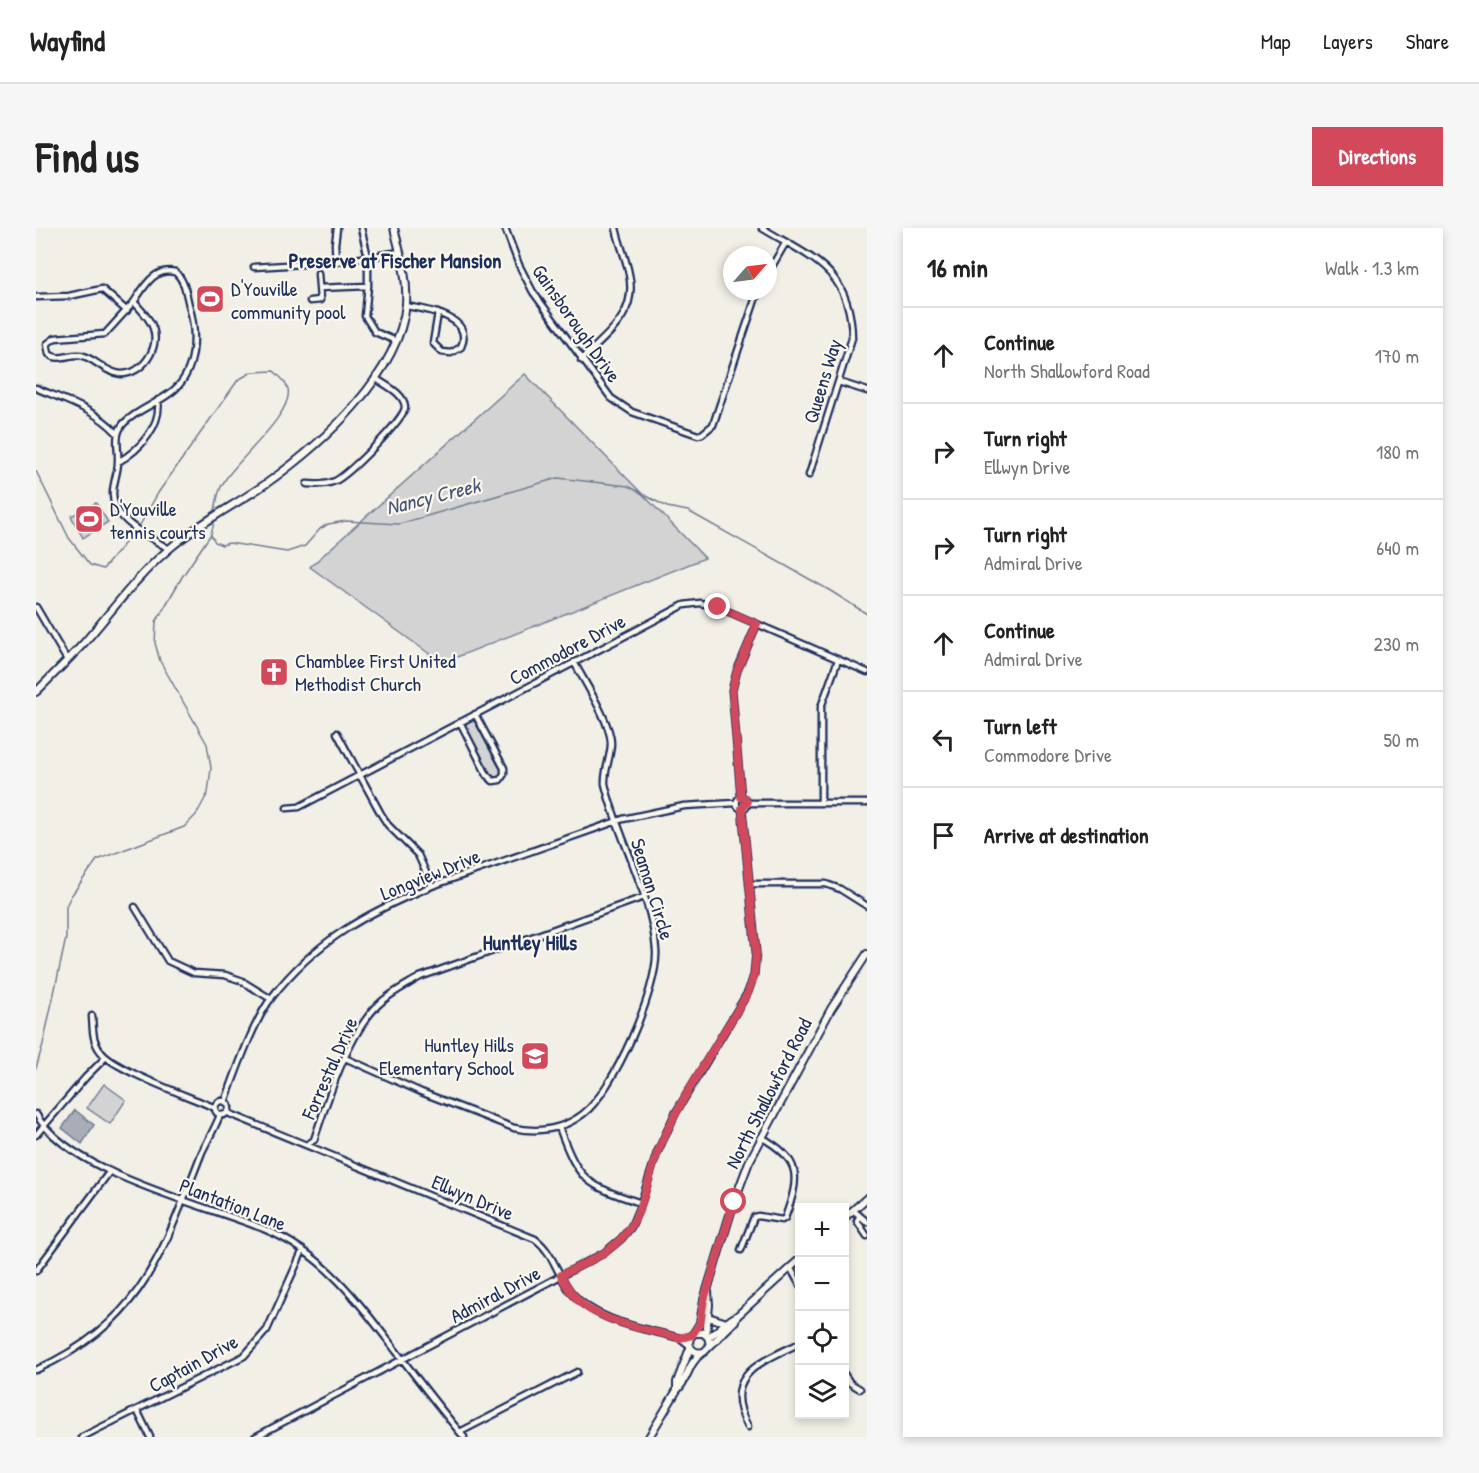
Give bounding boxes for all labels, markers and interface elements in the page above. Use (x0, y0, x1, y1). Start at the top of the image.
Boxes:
text: Wayfind (30, 22, 105, 60)
text: Map (1261, 27, 1290, 56)
text: Layers (1323, 27, 1373, 56)
text: Share (1406, 27, 1449, 56)
button: Directions (1312, 127, 1443, 186)
text: Find us (36, 128, 139, 185)
district label: Preserve at Fischer Mansion (289, 246, 501, 275)
north arrow (723, 246, 777, 300)
text: 16 min (927, 250, 988, 285)
text: Walk · 1.3 km (1325, 254, 1419, 281)
street label: Gainsborough Drive (526, 259, 628, 387)
place label: D'Youville community pool (231, 275, 346, 325)
sports icon: D'Youville community pool (194, 283, 226, 315)
text: Continue (984, 327, 1055, 357)
street label: Queens Way (796, 335, 848, 427)
icon: ahead (927, 339, 960, 372)
text: 170 m (1375, 342, 1419, 369)
text: North Shallowford Road (984, 357, 1150, 384)
text: Turn right (984, 423, 1067, 453)
icon: right (927, 435, 960, 468)
text: 180 m (1376, 438, 1419, 465)
text: Ellwyn Drive (984, 453, 1070, 480)
water label: Nancy Creek (383, 470, 485, 522)
place label: D'Youville tennis courts (110, 495, 206, 545)
sports icon: D'Youville tennis courts (73, 503, 105, 535)
text: Turn right (984, 519, 1067, 549)
icon: right (927, 531, 960, 564)
text: 640 m (1376, 534, 1419, 561)
text: Admiral Drive (984, 549, 1083, 576)
route end (704, 593, 730, 619)
street label: Commodore Drive (504, 607, 630, 691)
text: Continue (984, 615, 1055, 645)
icon: ahead (927, 627, 960, 660)
text: 230 m (1374, 630, 1419, 657)
text: Admiral Drive (984, 645, 1083, 672)
place label: Chamblee First United Methodist Church (295, 647, 456, 697)
church icon: Chamblee First United Methodist Church (258, 656, 290, 688)
text: Turn left (984, 711, 1057, 741)
icon: left (927, 723, 960, 756)
text: 50 m (1383, 726, 1419, 753)
text: Commodore Drive (984, 741, 1112, 768)
icon: arrive (927, 819, 960, 852)
text: Arrive at destination (984, 820, 1149, 850)
street label: Seaman Circle (625, 835, 681, 943)
street label: Longview Drive (376, 842, 484, 906)
district label: Huntley Hills (483, 928, 577, 958)
street label: Forrestal Drive (294, 1013, 363, 1124)
street label: North Shallowford Road (718, 1013, 818, 1173)
place label: Huntley Hills Elementary School (379, 1031, 515, 1081)
school or university icon: Huntley Hills Elementary School (519, 1040, 551, 1072)
street label: Ellwyn Drive (428, 1168, 518, 1226)
street label: Plantation Lane (176, 1171, 290, 1237)
route start (720, 1188, 746, 1214)
map controls (795, 1203, 849, 1419)
button: + (795, 1203, 849, 1257)
button: − (795, 1257, 849, 1311)
street label: Admiral Drive (445, 1259, 545, 1329)
button: locate (795, 1311, 849, 1365)
street label: Captain Drive (144, 1327, 242, 1399)
button: layers (795, 1365, 849, 1419)

